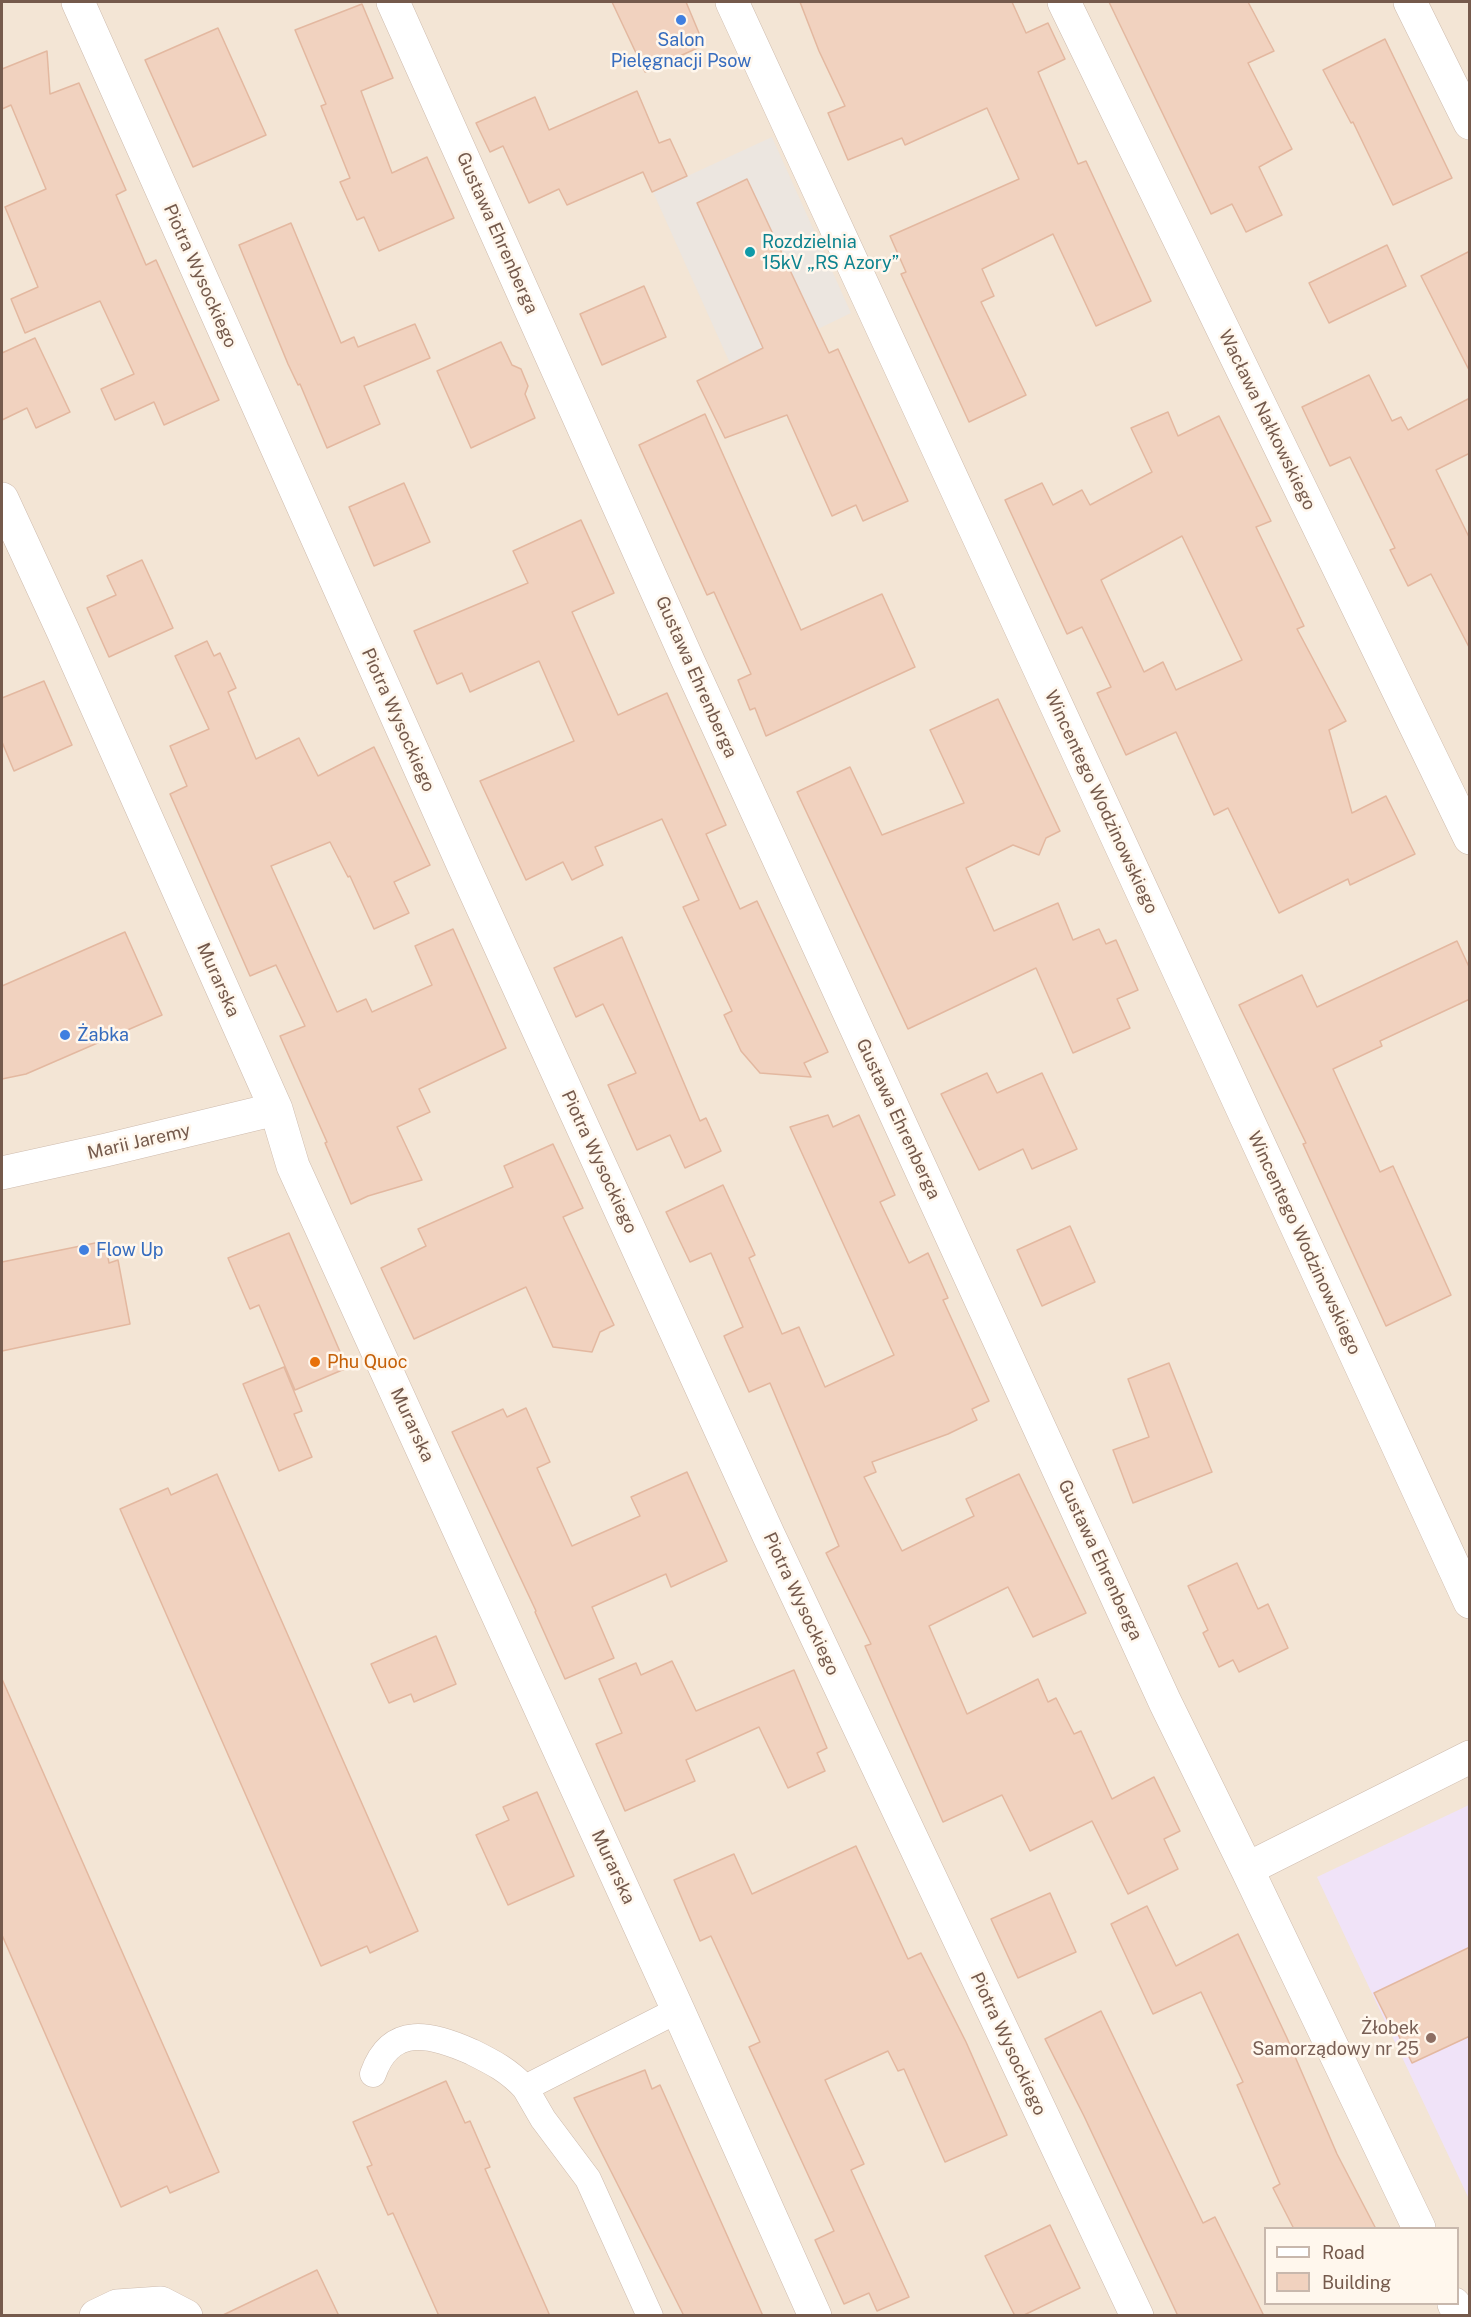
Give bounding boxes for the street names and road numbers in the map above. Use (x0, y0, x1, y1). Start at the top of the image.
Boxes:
street label: Gustawa Ehrenberga (452, 149, 542, 317)
street label: Piotra Wysockiego (159, 201, 241, 351)
street label: Wacława Nałkowskiego (1214, 326, 1320, 514)
street label: Gustawa Ehrenberga (651, 593, 741, 761)
street label: Piotra Wysockiego (357, 645, 439, 795)
street label: Wincentego Wodzinowskiego (1040, 687, 1162, 917)
street label: Murarska (192, 939, 244, 1021)
street label: Gustawa Ehrenberga (851, 1035, 945, 1203)
street label: Piotra Wysockiego (556, 1087, 642, 1237)
street label: Marii Jaremy (85, 1120, 193, 1164)
street label: Wincentego Wodzinowskiego (1243, 1128, 1365, 1358)
street label: Murarska (386, 1385, 438, 1465)
street label: Gustawa Ehrenberga (1053, 1476, 1147, 1644)
street label: Piotra Wysockiego (758, 1529, 844, 1679)
street label: Murarska (587, 1827, 639, 1907)
street label: Piotra Wysockiego (965, 1969, 1051, 2119)

